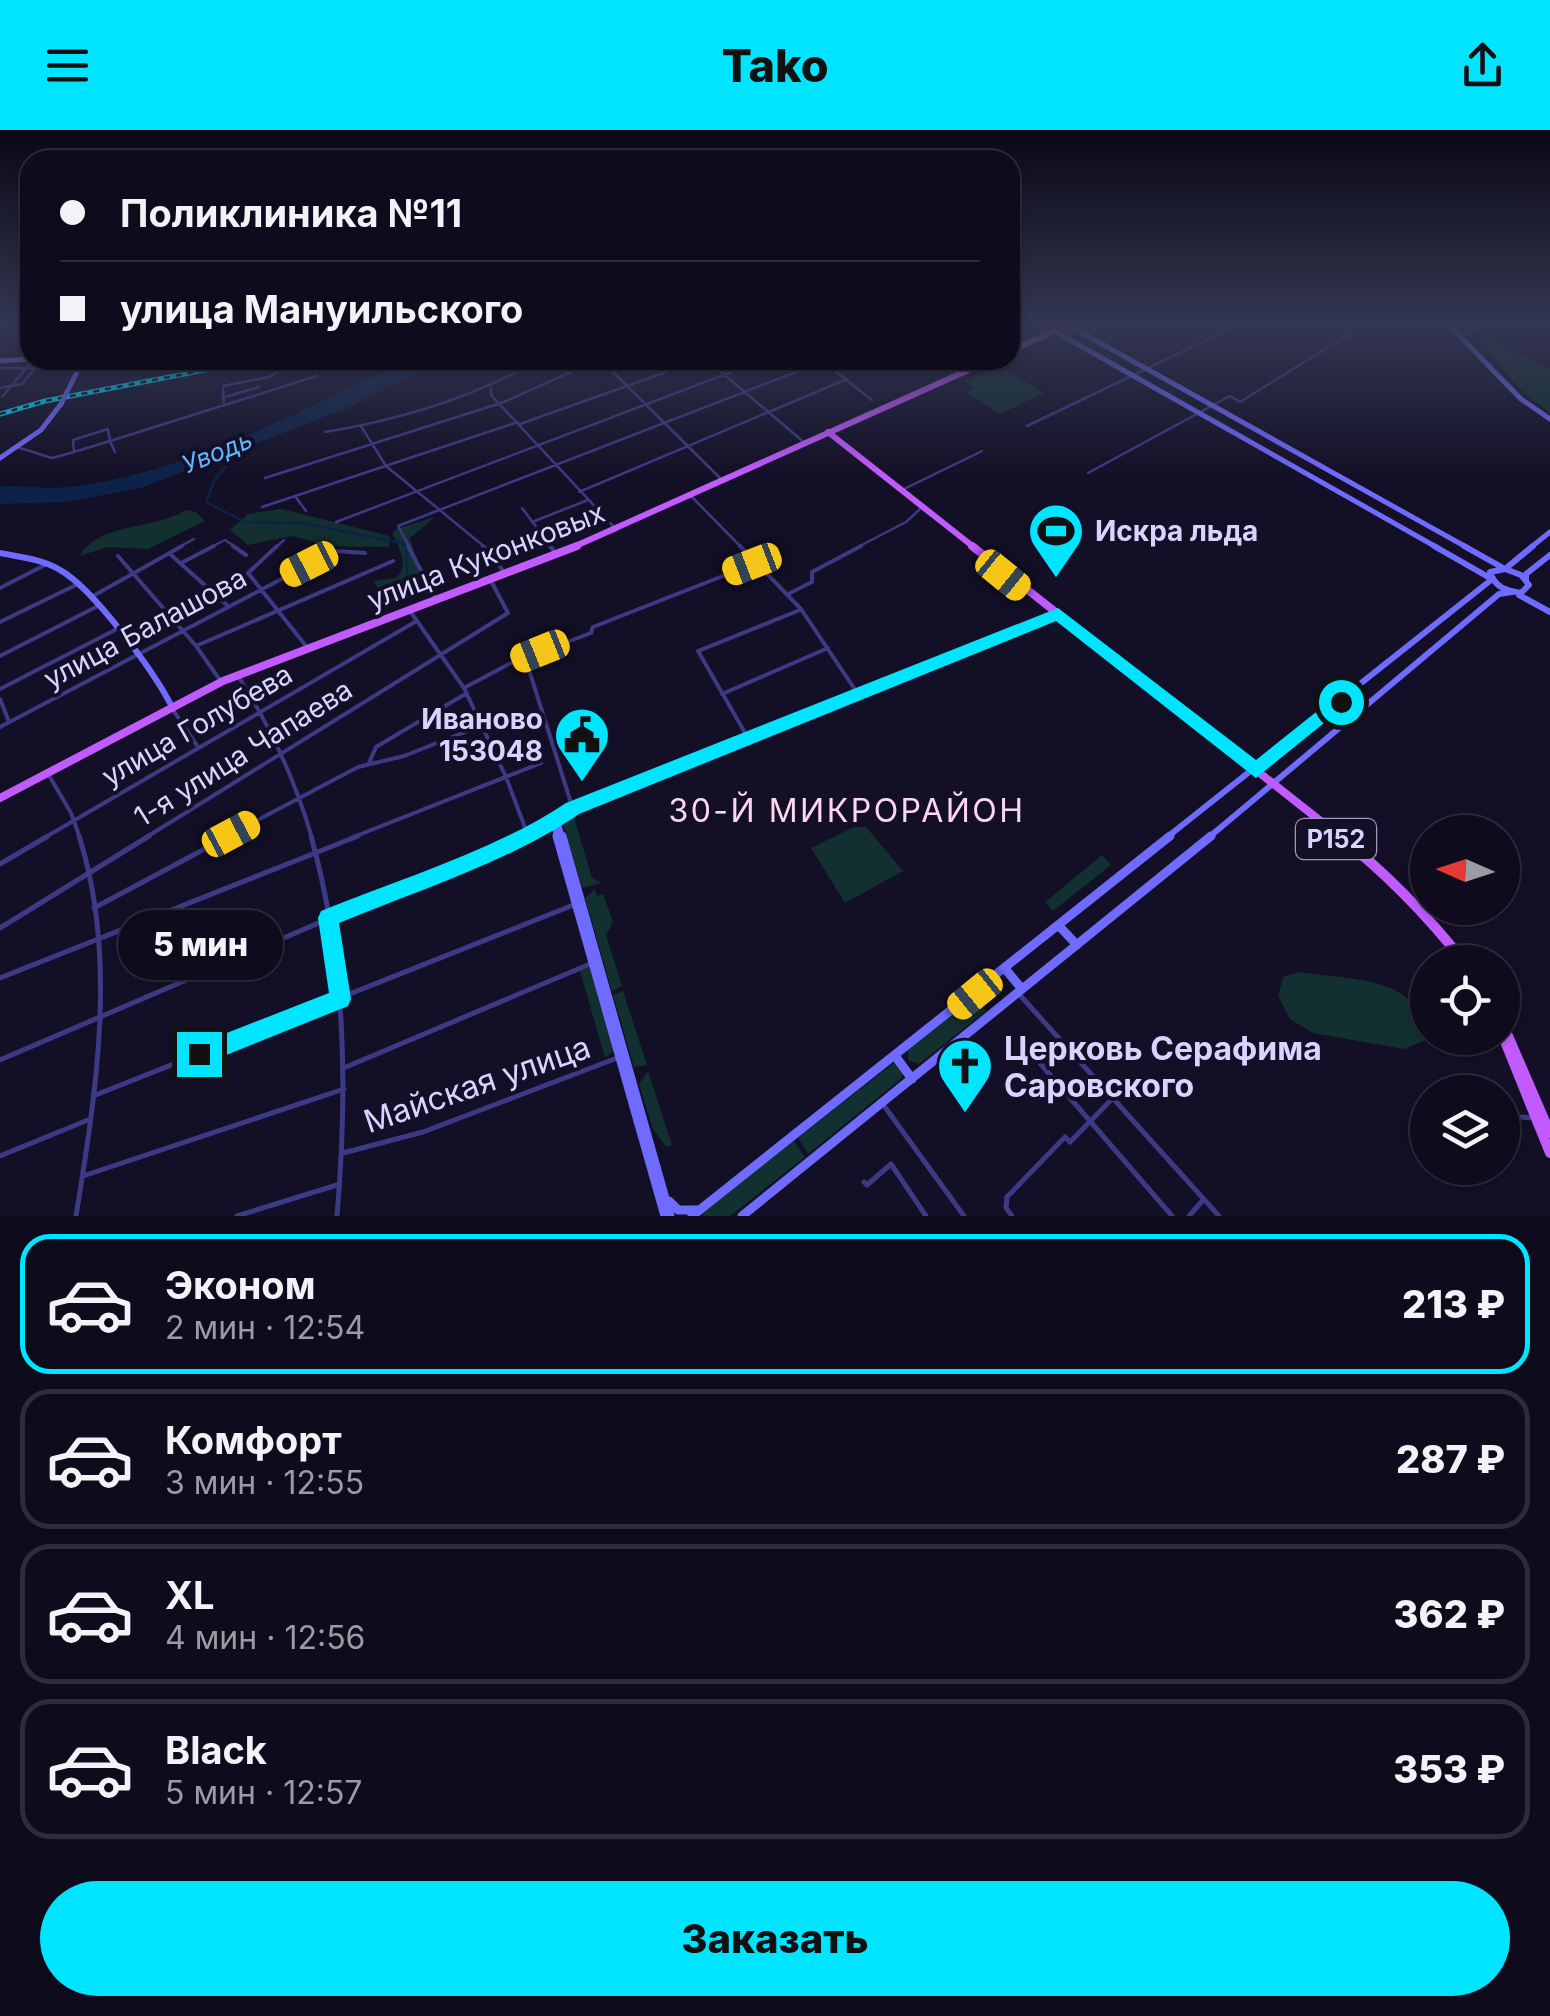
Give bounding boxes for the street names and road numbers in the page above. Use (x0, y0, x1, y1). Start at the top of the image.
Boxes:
street label: улица Куконковых (362, 495, 610, 617)
street label: улица Балашова (38, 560, 252, 696)
street label: улица Голубева (96, 657, 298, 793)
street label: 1-я улица Чапаева (128, 672, 358, 834)
road number: Р152 (1296, 819, 1376, 859)
street label: Майская улица (359, 1027, 595, 1141)

